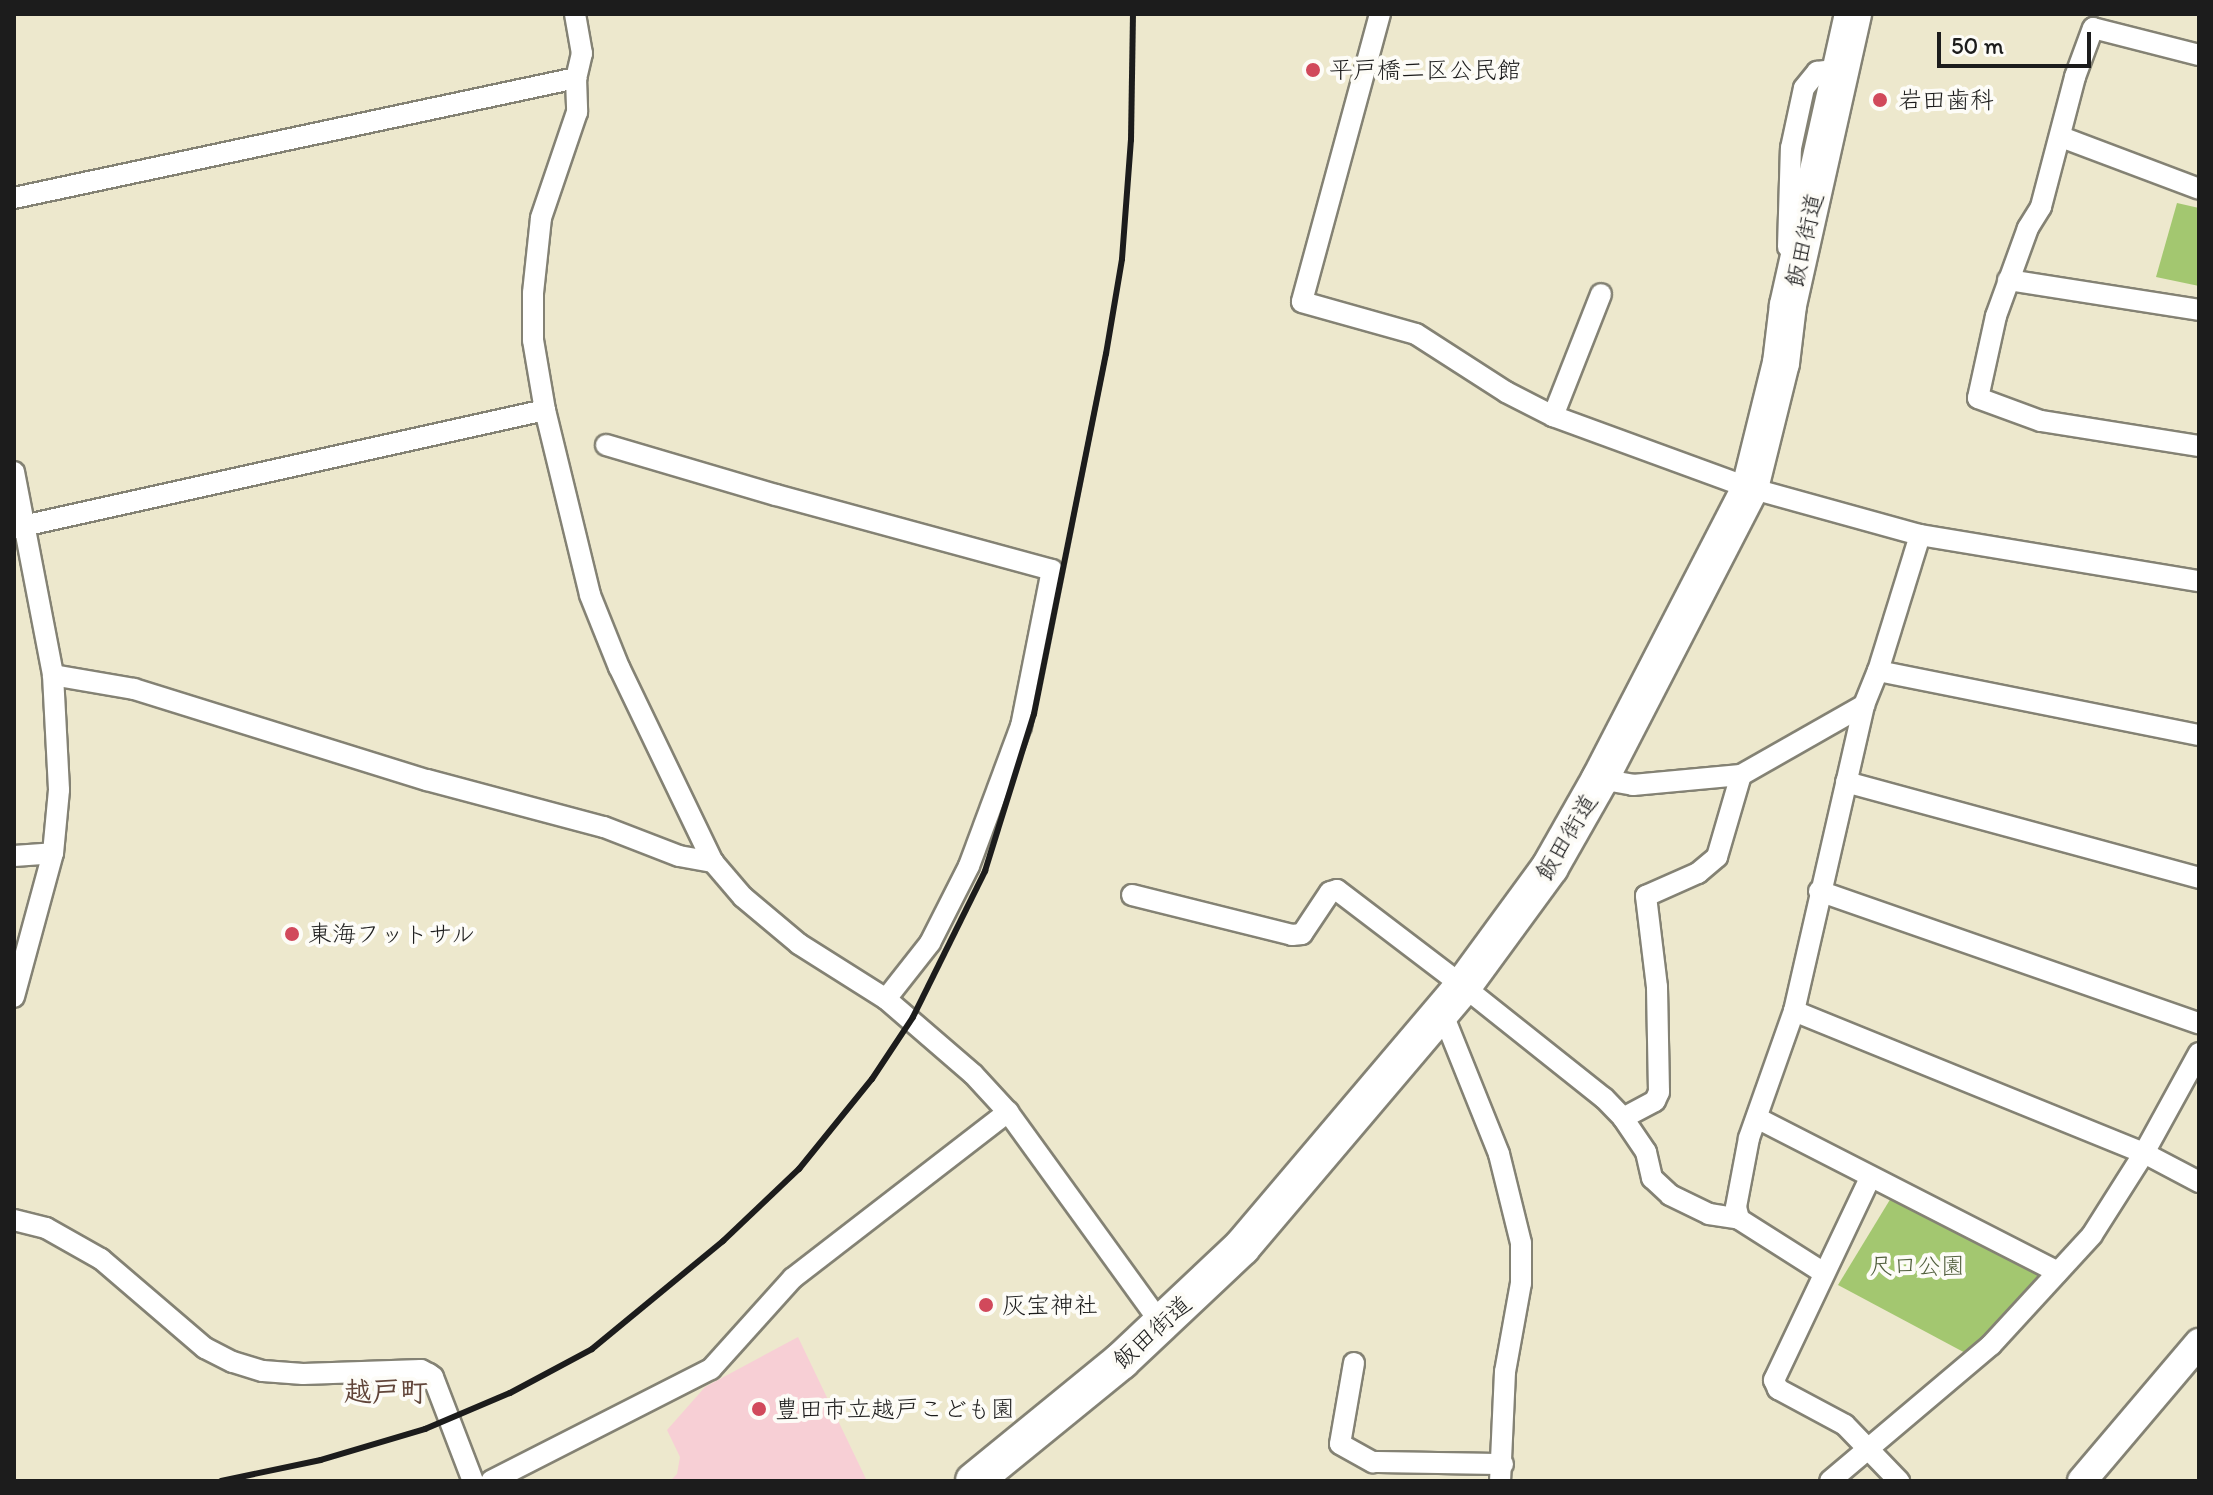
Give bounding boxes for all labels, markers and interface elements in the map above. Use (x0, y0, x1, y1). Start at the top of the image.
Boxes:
scale bar (1941, 16, 2095, 66)
text: 50 m (1951, 31, 2004, 60)
place label: 平戸橋二区公民館 (1329, 56, 1521, 84)
marker: 平戸橋二区公民館 (1304, 61, 1322, 79)
place label: 岩田歯科 (1898, 86, 1994, 114)
marker: 岩田歯科 (1869, 89, 1891, 111)
street label: 飯田街道 (1779, 190, 1829, 290)
street label: 飯田街道 (1529, 788, 1603, 886)
place label: 東海フットサル (308, 920, 476, 948)
marker: 東海フットサル (283, 925, 301, 943)
park label: 尺口公園 (1869, 1252, 1965, 1280)
street label: 飯田街道 (1107, 1289, 1197, 1375)
place label: 灰宝神社 (1002, 1291, 1098, 1319)
marker: 灰宝神社 (977, 1296, 995, 1314)
district label: 越戸町 (344, 1374, 428, 1408)
place label: 豊田市立越戸こども園 (775, 1395, 1015, 1423)
marker: 豊田市立越戸こども園 (750, 1400, 768, 1418)

